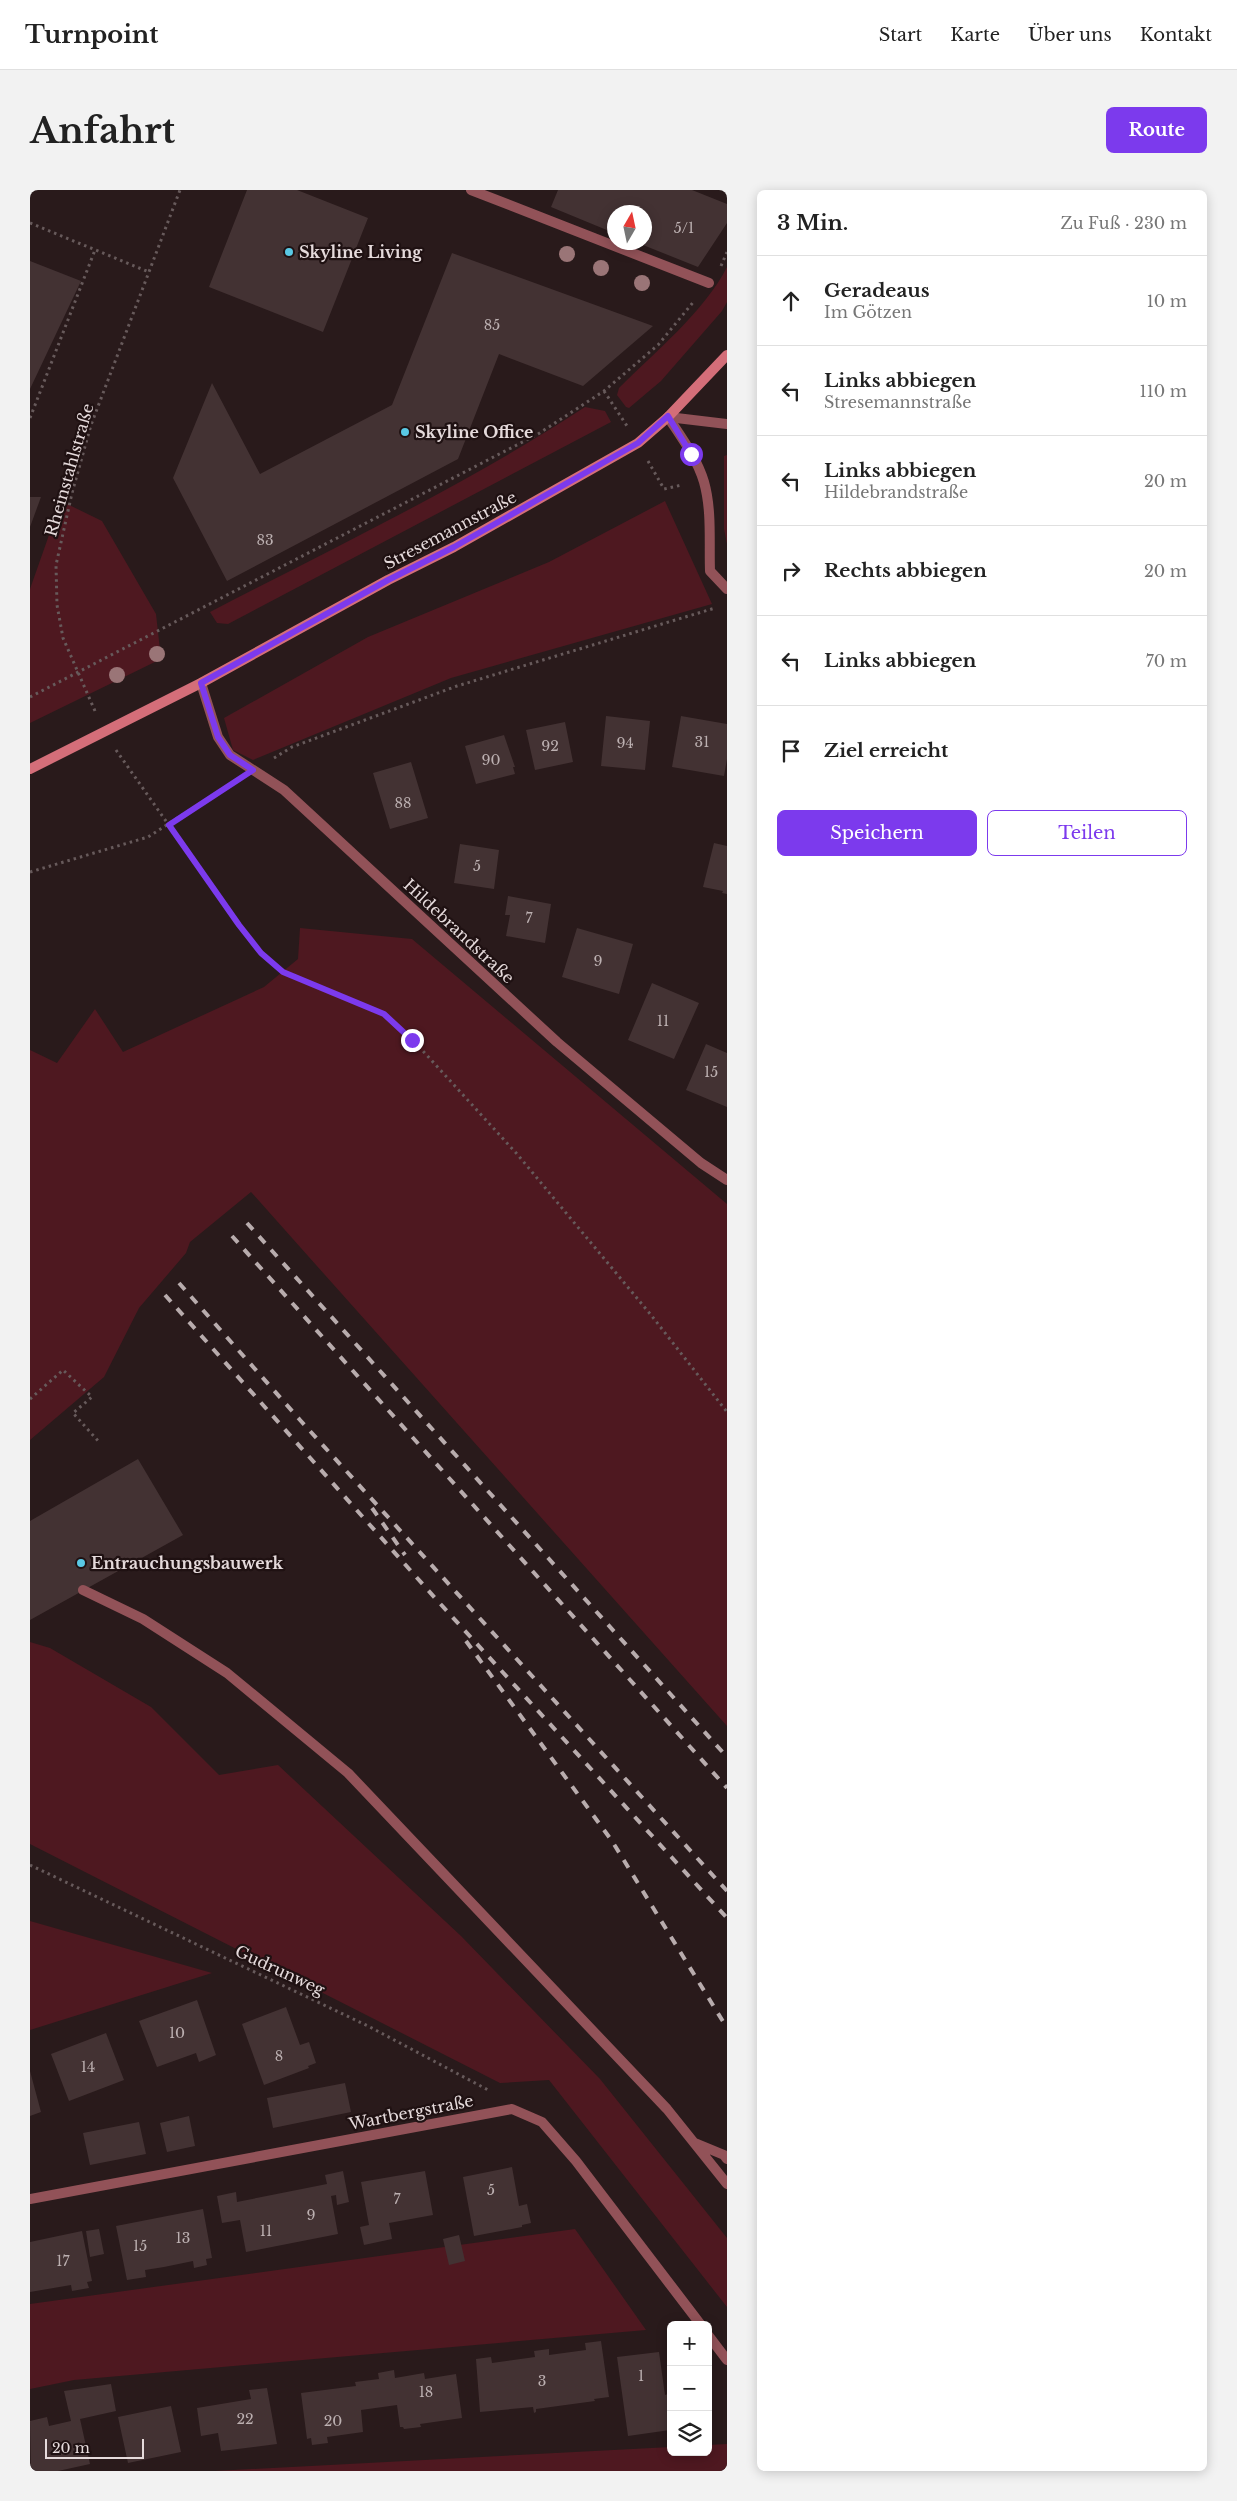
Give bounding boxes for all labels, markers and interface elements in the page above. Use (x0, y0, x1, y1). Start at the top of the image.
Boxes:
text: Turnpoint (25, 20, 158, 49)
text: Start (879, 24, 922, 46)
text: Karte (950, 24, 1000, 46)
text: Über uns (1028, 24, 1112, 46)
text: Kontakt (1140, 24, 1212, 46)
button: Route (1106, 107, 1207, 153)
text: Anfahrt (30, 109, 175, 152)
north arrow (607, 205, 652, 250)
text: 3 Min. (777, 210, 848, 236)
text: Zu Fuß · 230 m (1060, 213, 1187, 233)
house number: 5/1 (674, 219, 694, 237)
place label: Skyline Living (299, 242, 423, 262)
marker: Skyline Living (283, 246, 295, 258)
text: Geradeaus (824, 279, 930, 302)
icon: ahead (777, 287, 805, 315)
text: 10 m (1147, 291, 1187, 311)
text: Im Götzen (824, 302, 912, 322)
house number: 85 (484, 316, 500, 334)
text: Links abbiegen (824, 369, 976, 392)
icon: left (777, 377, 805, 405)
text: 110 m (1140, 381, 1187, 401)
text: Stresemannstraße (824, 392, 971, 412)
street label: Rheinstahlstraße (40, 401, 98, 539)
place label: Skyline Office (415, 422, 533, 442)
marker: Skyline Office (399, 426, 411, 438)
route start (680, 443, 703, 466)
text: Links abbiegen (824, 459, 976, 482)
icon: left (777, 467, 805, 495)
text: 20 m (1144, 471, 1187, 491)
text: Hildebrandstraße (824, 482, 968, 502)
street label: Stresemannstraße (380, 487, 520, 573)
house number: 83 (256, 531, 274, 549)
icon: right (777, 557, 805, 585)
text: Rechts abbiegen (824, 559, 987, 582)
text: 20 m (1144, 561, 1187, 581)
icon: left (777, 647, 805, 675)
text: Links abbiegen (824, 649, 976, 672)
text: 70 m (1146, 651, 1187, 671)
house number: 31 (695, 733, 709, 751)
house number: 94 (616, 734, 634, 752)
house number: 92 (541, 737, 559, 755)
icon: arrive (777, 737, 805, 765)
text: Ziel erreicht (824, 739, 948, 762)
house number: 90 (482, 751, 501, 769)
house number: 88 (395, 794, 411, 812)
button: Speichern (777, 810, 977, 856)
button: Teilen (987, 810, 1187, 856)
house number: 5 (473, 857, 481, 875)
street label: Hildebrandstraße (399, 875, 519, 987)
house number: 7 (525, 909, 533, 927)
house number: 9 (593, 952, 603, 970)
house number: 11 (657, 1012, 669, 1030)
route end (401, 1029, 424, 1052)
house number: 15 (704, 1063, 718, 1081)
place label: Entrauchungsbauwerk (91, 1553, 284, 1573)
marker: Entrauchungsbauwerk (75, 1557, 87, 1569)
street label: Gudrunweg (232, 1941, 328, 2000)
house number: 10 (169, 2024, 185, 2042)
house number: 8 (275, 2047, 283, 2065)
house number: 14 (81, 2058, 95, 2076)
street label: Wartbergstraße (346, 2090, 475, 2134)
house number: 5 (487, 2181, 495, 2199)
house number: 7 (393, 2190, 401, 2208)
house number: 9 (306, 2206, 316, 2224)
house number: 11 (260, 2222, 272, 2240)
house number: 13 (176, 2229, 190, 2247)
house number: 15 (133, 2237, 147, 2255)
house number: 17 (56, 2252, 71, 2270)
map controls (667, 2321, 712, 2456)
button: + (667, 2321, 712, 2366)
button: − (667, 2366, 712, 2411)
house number: 1 (638, 2367, 644, 2385)
house number: 3 (538, 2372, 546, 2390)
house number: 18 (419, 2383, 433, 2401)
house number: 22 (236, 2410, 254, 2428)
button: layers (667, 2411, 712, 2456)
house number: 20 (324, 2412, 342, 2430)
scale bar (45, 2436, 144, 2459)
text: 20 m (52, 2439, 90, 2457)

